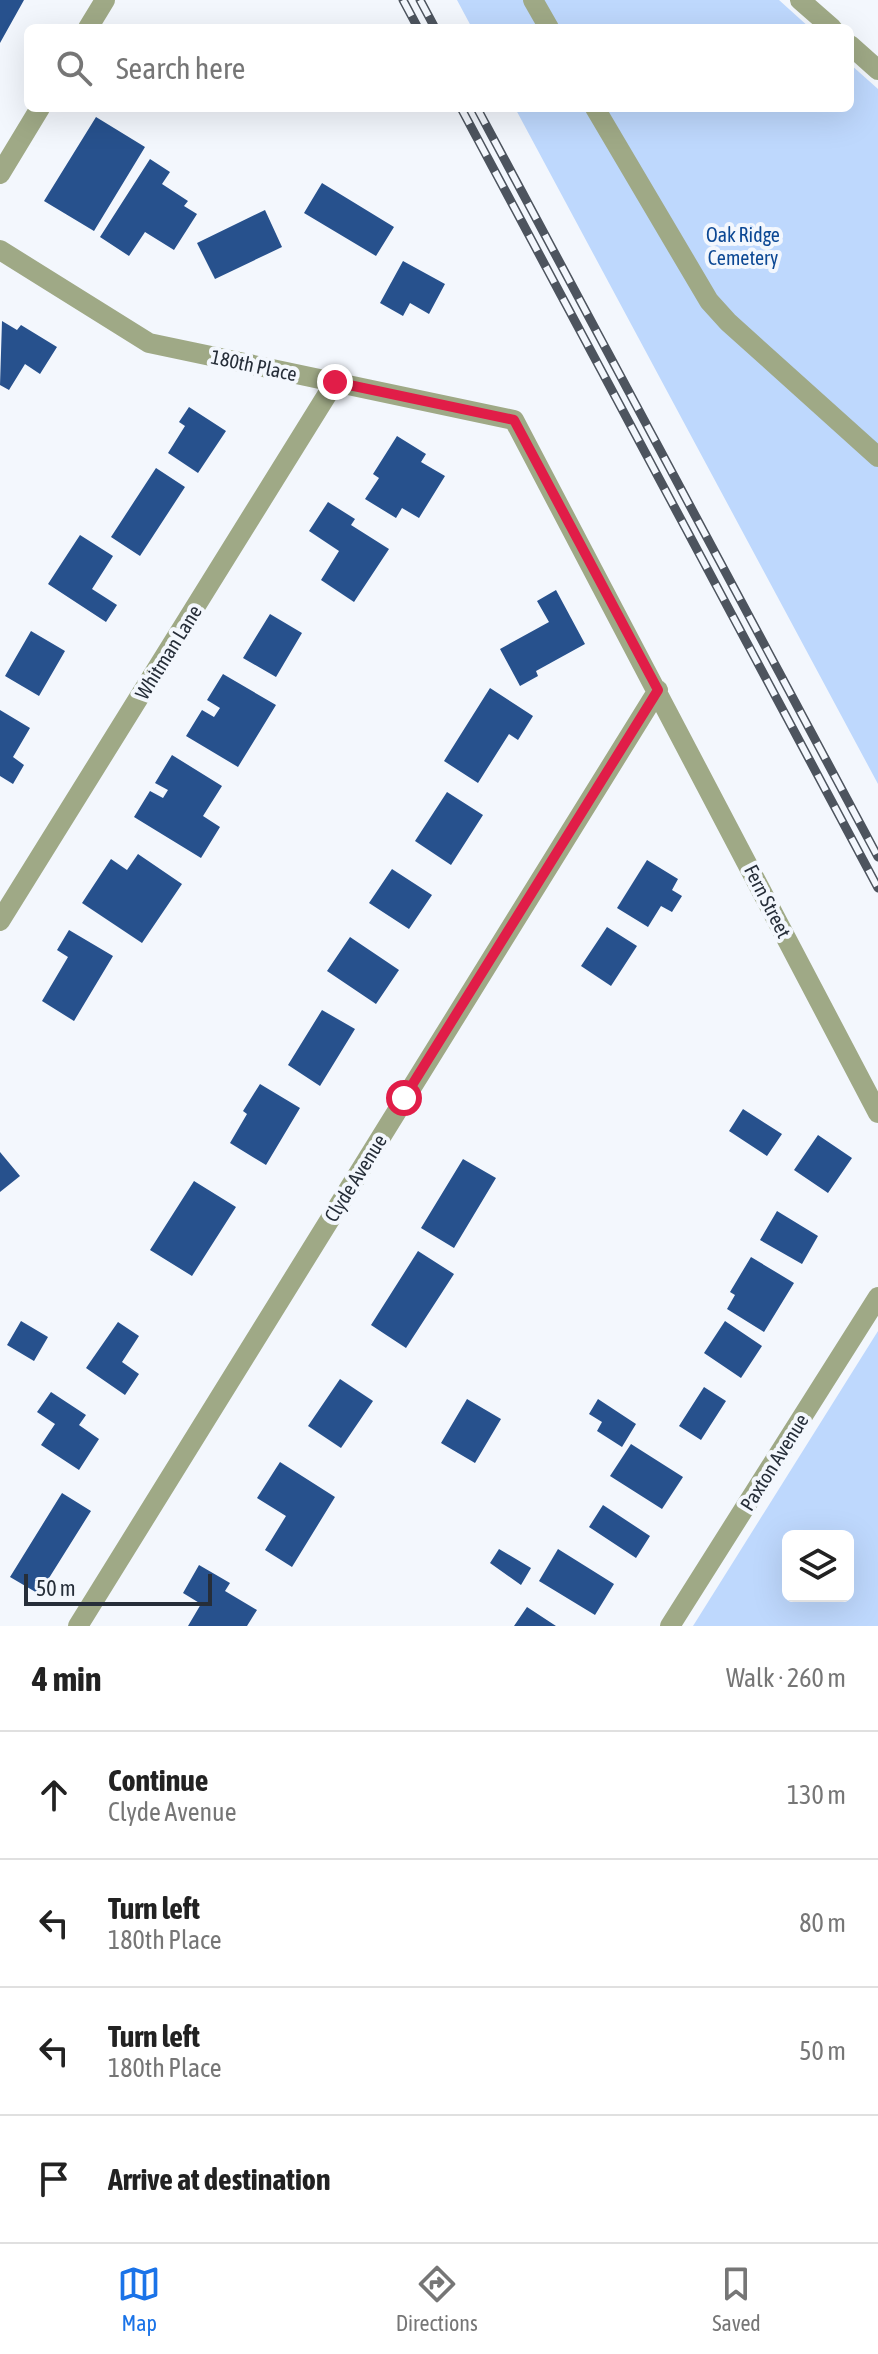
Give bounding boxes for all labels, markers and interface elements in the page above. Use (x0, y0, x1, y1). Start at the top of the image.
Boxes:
search box (24, 24, 854, 112)
icon: search (52, 46, 96, 90)
text: Search here (116, 51, 245, 85)
park label: Oak Ridge Cemetery (706, 223, 780, 269)
street label: 180th Place (209, 345, 299, 385)
route end (317, 364, 353, 400)
street label: Whitman Lane (130, 601, 206, 703)
street label: Fern Street (740, 861, 796, 942)
route start (386, 1080, 422, 1116)
street label: Clyde Avenue (319, 1130, 391, 1226)
street label: Paxton Avenue (735, 1409, 813, 1515)
map controls (782, 1530, 854, 1602)
button: layers (782, 1530, 854, 1602)
scale bar (24, 1570, 212, 1606)
text: 50 m (36, 1575, 76, 1601)
text: 4 min (32, 1659, 101, 1698)
text: Walk · 260 m (726, 1663, 846, 1693)
text: Continue (108, 1763, 208, 1797)
icon: ahead (32, 1773, 76, 1817)
text: 130 m (787, 1780, 846, 1810)
text: Clyde Avenue (108, 1797, 236, 1827)
text: Turn left (108, 1891, 200, 1925)
icon: left (32, 1901, 76, 1945)
text: 80 m (799, 1908, 846, 1938)
text: 180th Place (108, 1925, 221, 1955)
text: Turn left (108, 2019, 200, 2053)
icon: left (32, 2029, 76, 2073)
text: 50 m (799, 2036, 846, 2066)
text: 180th Place (108, 2053, 221, 2083)
icon: arrive (32, 2157, 76, 2201)
text: Arrive at destination (108, 2162, 330, 2196)
tab: Map (117, 2262, 161, 2336)
tab: Directions (396, 2262, 478, 2336)
tab: Saved (712, 2262, 761, 2336)

